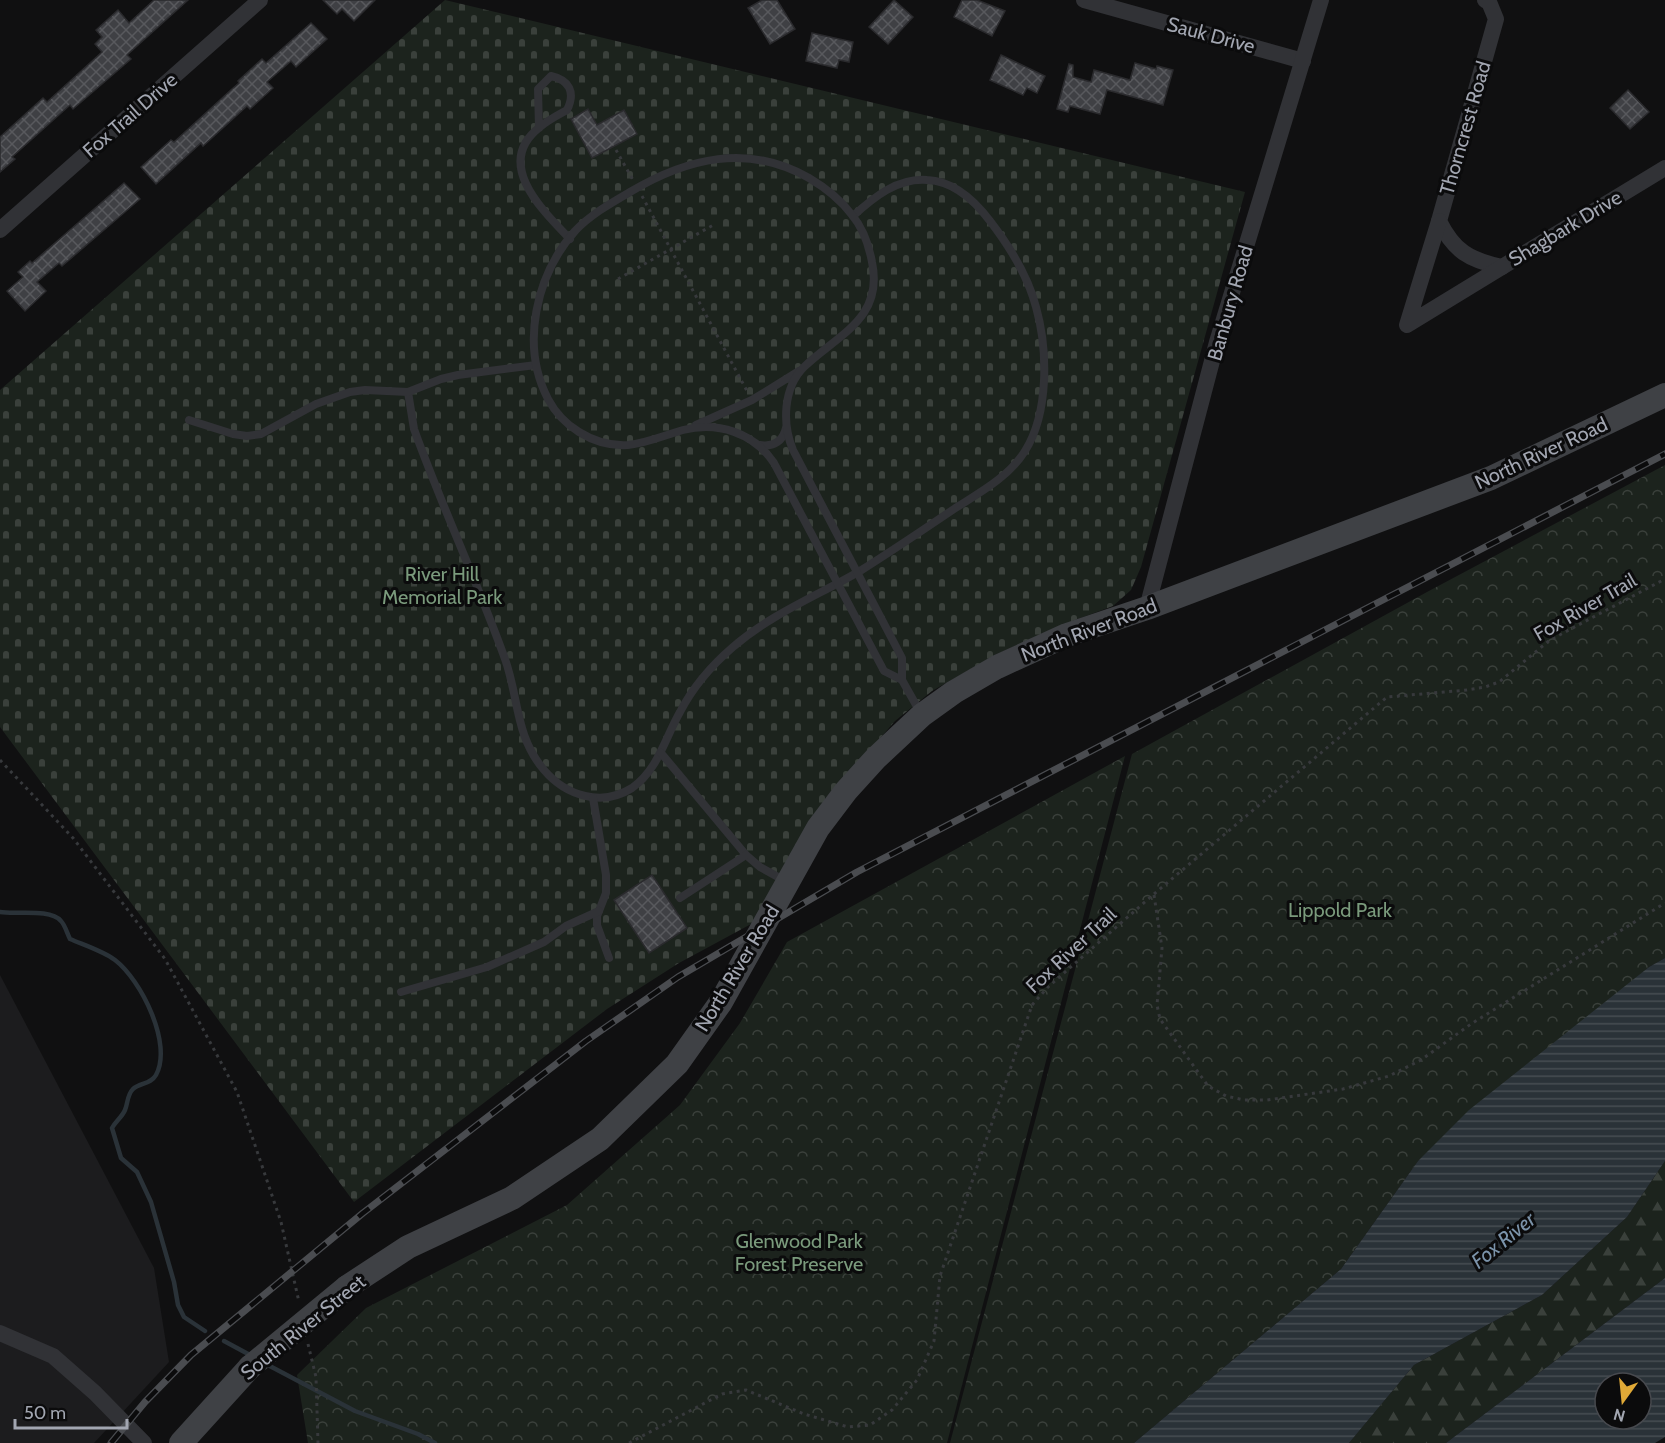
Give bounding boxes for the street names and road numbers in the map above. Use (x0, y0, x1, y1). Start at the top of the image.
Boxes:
street label: Sauk Drive (1164, 12, 1258, 58)
street label: Thorncrest Road (1434, 58, 1496, 198)
street label: Fox Trail Drive (78, 68, 182, 162)
street label: Shagbark Drive (1504, 185, 1626, 271)
street label: Banbury Road (1202, 243, 1258, 363)
street label: North River Road (1471, 412, 1611, 494)
street label: Fox River Trail (1529, 568, 1641, 646)
street label: North River Road (1018, 593, 1160, 667)
street label: North River Road (690, 900, 784, 1036)
street label: Fox River Trail (1021, 902, 1121, 998)
street label: South River Street (236, 1269, 370, 1385)

